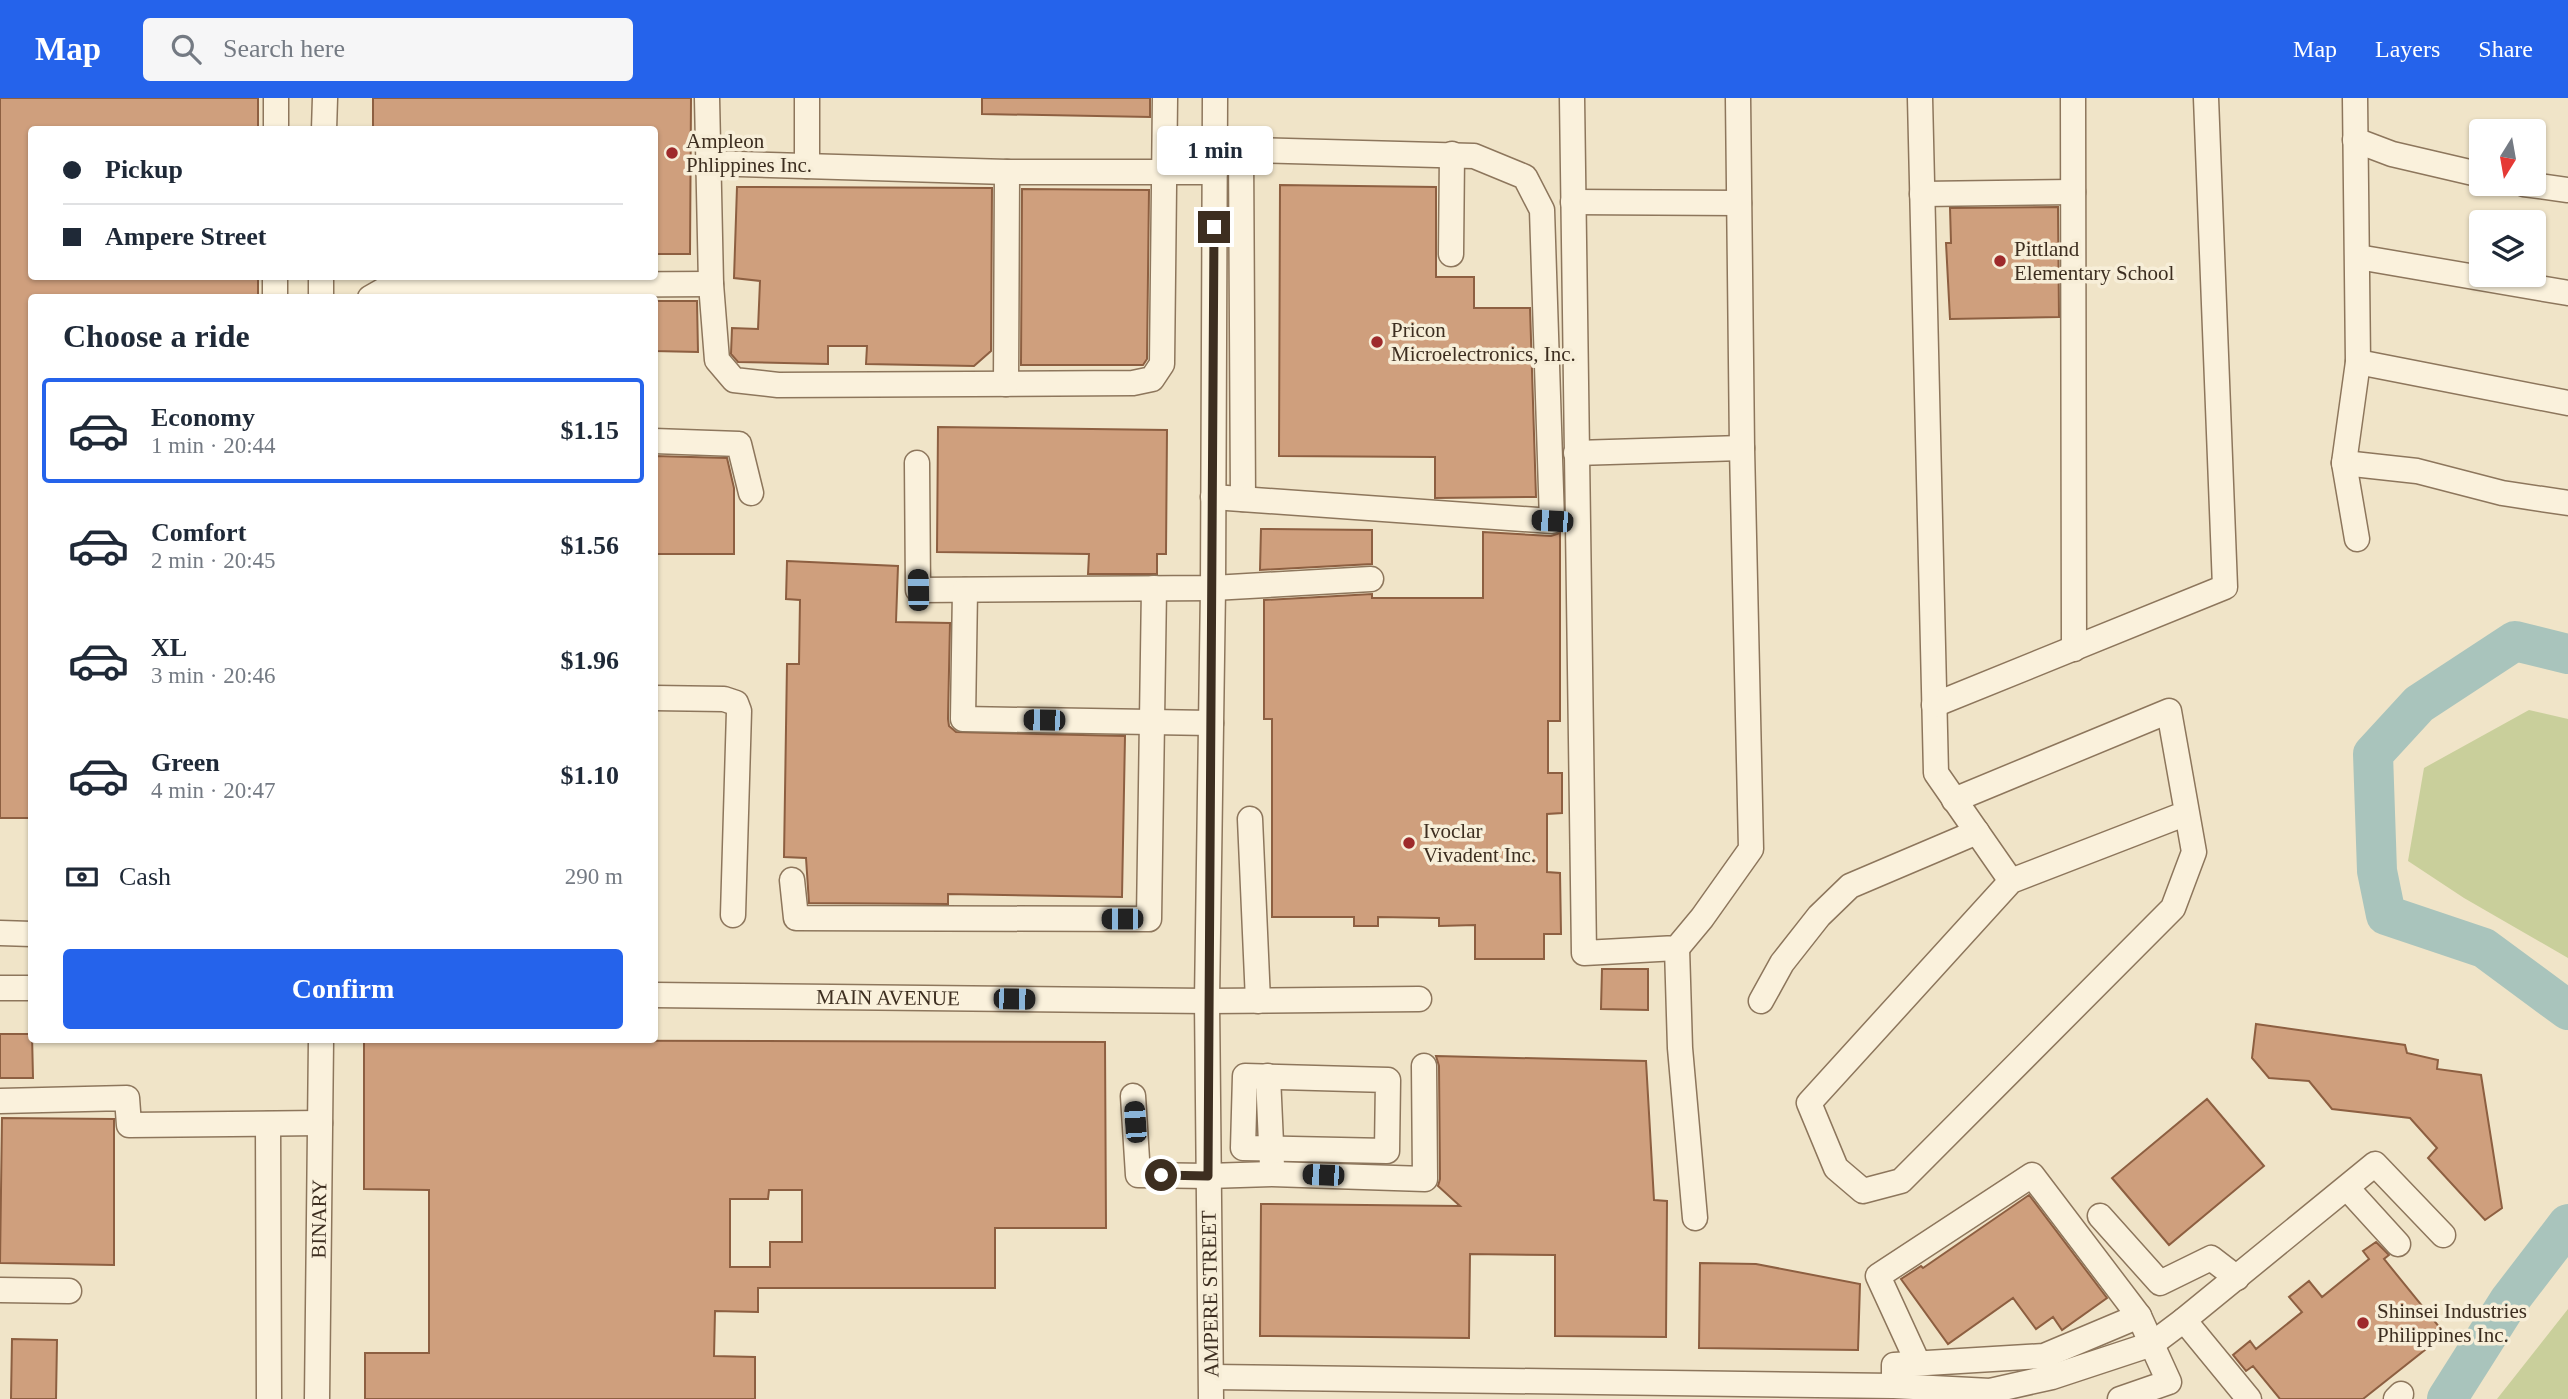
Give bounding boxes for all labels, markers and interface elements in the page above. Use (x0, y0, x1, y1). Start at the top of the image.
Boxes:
search box (143, 18, 633, 81)
icon: search (167, 30, 205, 68)
text: Map (35, 31, 101, 67)
text: Search here (223, 34, 345, 63)
text: Map (2293, 36, 2337, 62)
text: Layers (2375, 36, 2440, 62)
text: Share (2478, 36, 2533, 62)
north arrow (2469, 119, 2546, 196)
map controls (2469, 119, 2546, 287)
callout: 1 min (1156, 125, 1272, 174)
place label: Ampleon Phlippines Inc. (686, 129, 812, 177)
text: 1 min (1187, 138, 1243, 163)
marker: Ampleon Phlippines Inc. (664, 145, 680, 161)
text: Pickup (105, 155, 183, 184)
button: layers (2469, 210, 2546, 287)
route end (1198, 211, 1230, 243)
text: Ampere Street (105, 222, 266, 251)
place label: Pittland Elementary School (2014, 237, 2175, 285)
marker: Pittland Elementary School (1992, 253, 2008, 269)
text: Choose a ride (63, 318, 250, 354)
place label: Pricon Microelectronics, Inc. (1391, 318, 1576, 366)
marker: Pricon Microelectronics, Inc. (1369, 334, 1385, 350)
icon: car (67, 399, 130, 462)
text: Economy (151, 403, 255, 432)
text: $1.15 (561, 416, 619, 445)
text: 1 min · 20:44 (151, 433, 276, 458)
car (1531, 509, 1574, 533)
icon: car (67, 514, 130, 577)
text: Comfort (151, 518, 246, 547)
text: $1.56 (561, 531, 619, 560)
text: 2 min · 20:45 (151, 548, 276, 573)
car (908, 569, 929, 611)
icon: car (67, 629, 130, 692)
text: XL (151, 633, 187, 662)
text: $1.96 (561, 646, 619, 675)
text: 3 min · 20:46 (151, 663, 276, 688)
car (1023, 709, 1066, 731)
icon: car (67, 744, 130, 807)
text: Green (151, 748, 220, 777)
text: $1.10 (561, 761, 619, 790)
text: 4 min · 20:47 (151, 778, 276, 803)
place label: Ivoclar Vivadent Inc. (1423, 819, 1536, 867)
marker: Ivoclar Vivadent Inc. (1401, 835, 1417, 851)
icon: cash (63, 858, 101, 896)
text: Cash (119, 862, 171, 891)
text: 290 m (565, 864, 623, 889)
car (1102, 909, 1144, 930)
button: Confirm (63, 949, 623, 1029)
street label: MAIN AVENUE (816, 985, 960, 1010)
car (993, 988, 1036, 1010)
car (1124, 1100, 1147, 1144)
route start (1145, 1159, 1177, 1191)
car (1302, 1164, 1345, 1186)
street label: BINARY (307, 1179, 331, 1259)
street label: AMPERE STREET (1197, 1210, 1223, 1378)
place label: Shinsei Industries Philippines Inc. (2377, 1299, 2527, 1347)
marker: Shinsei Industries Philippines Inc. (2355, 1315, 2371, 1331)

